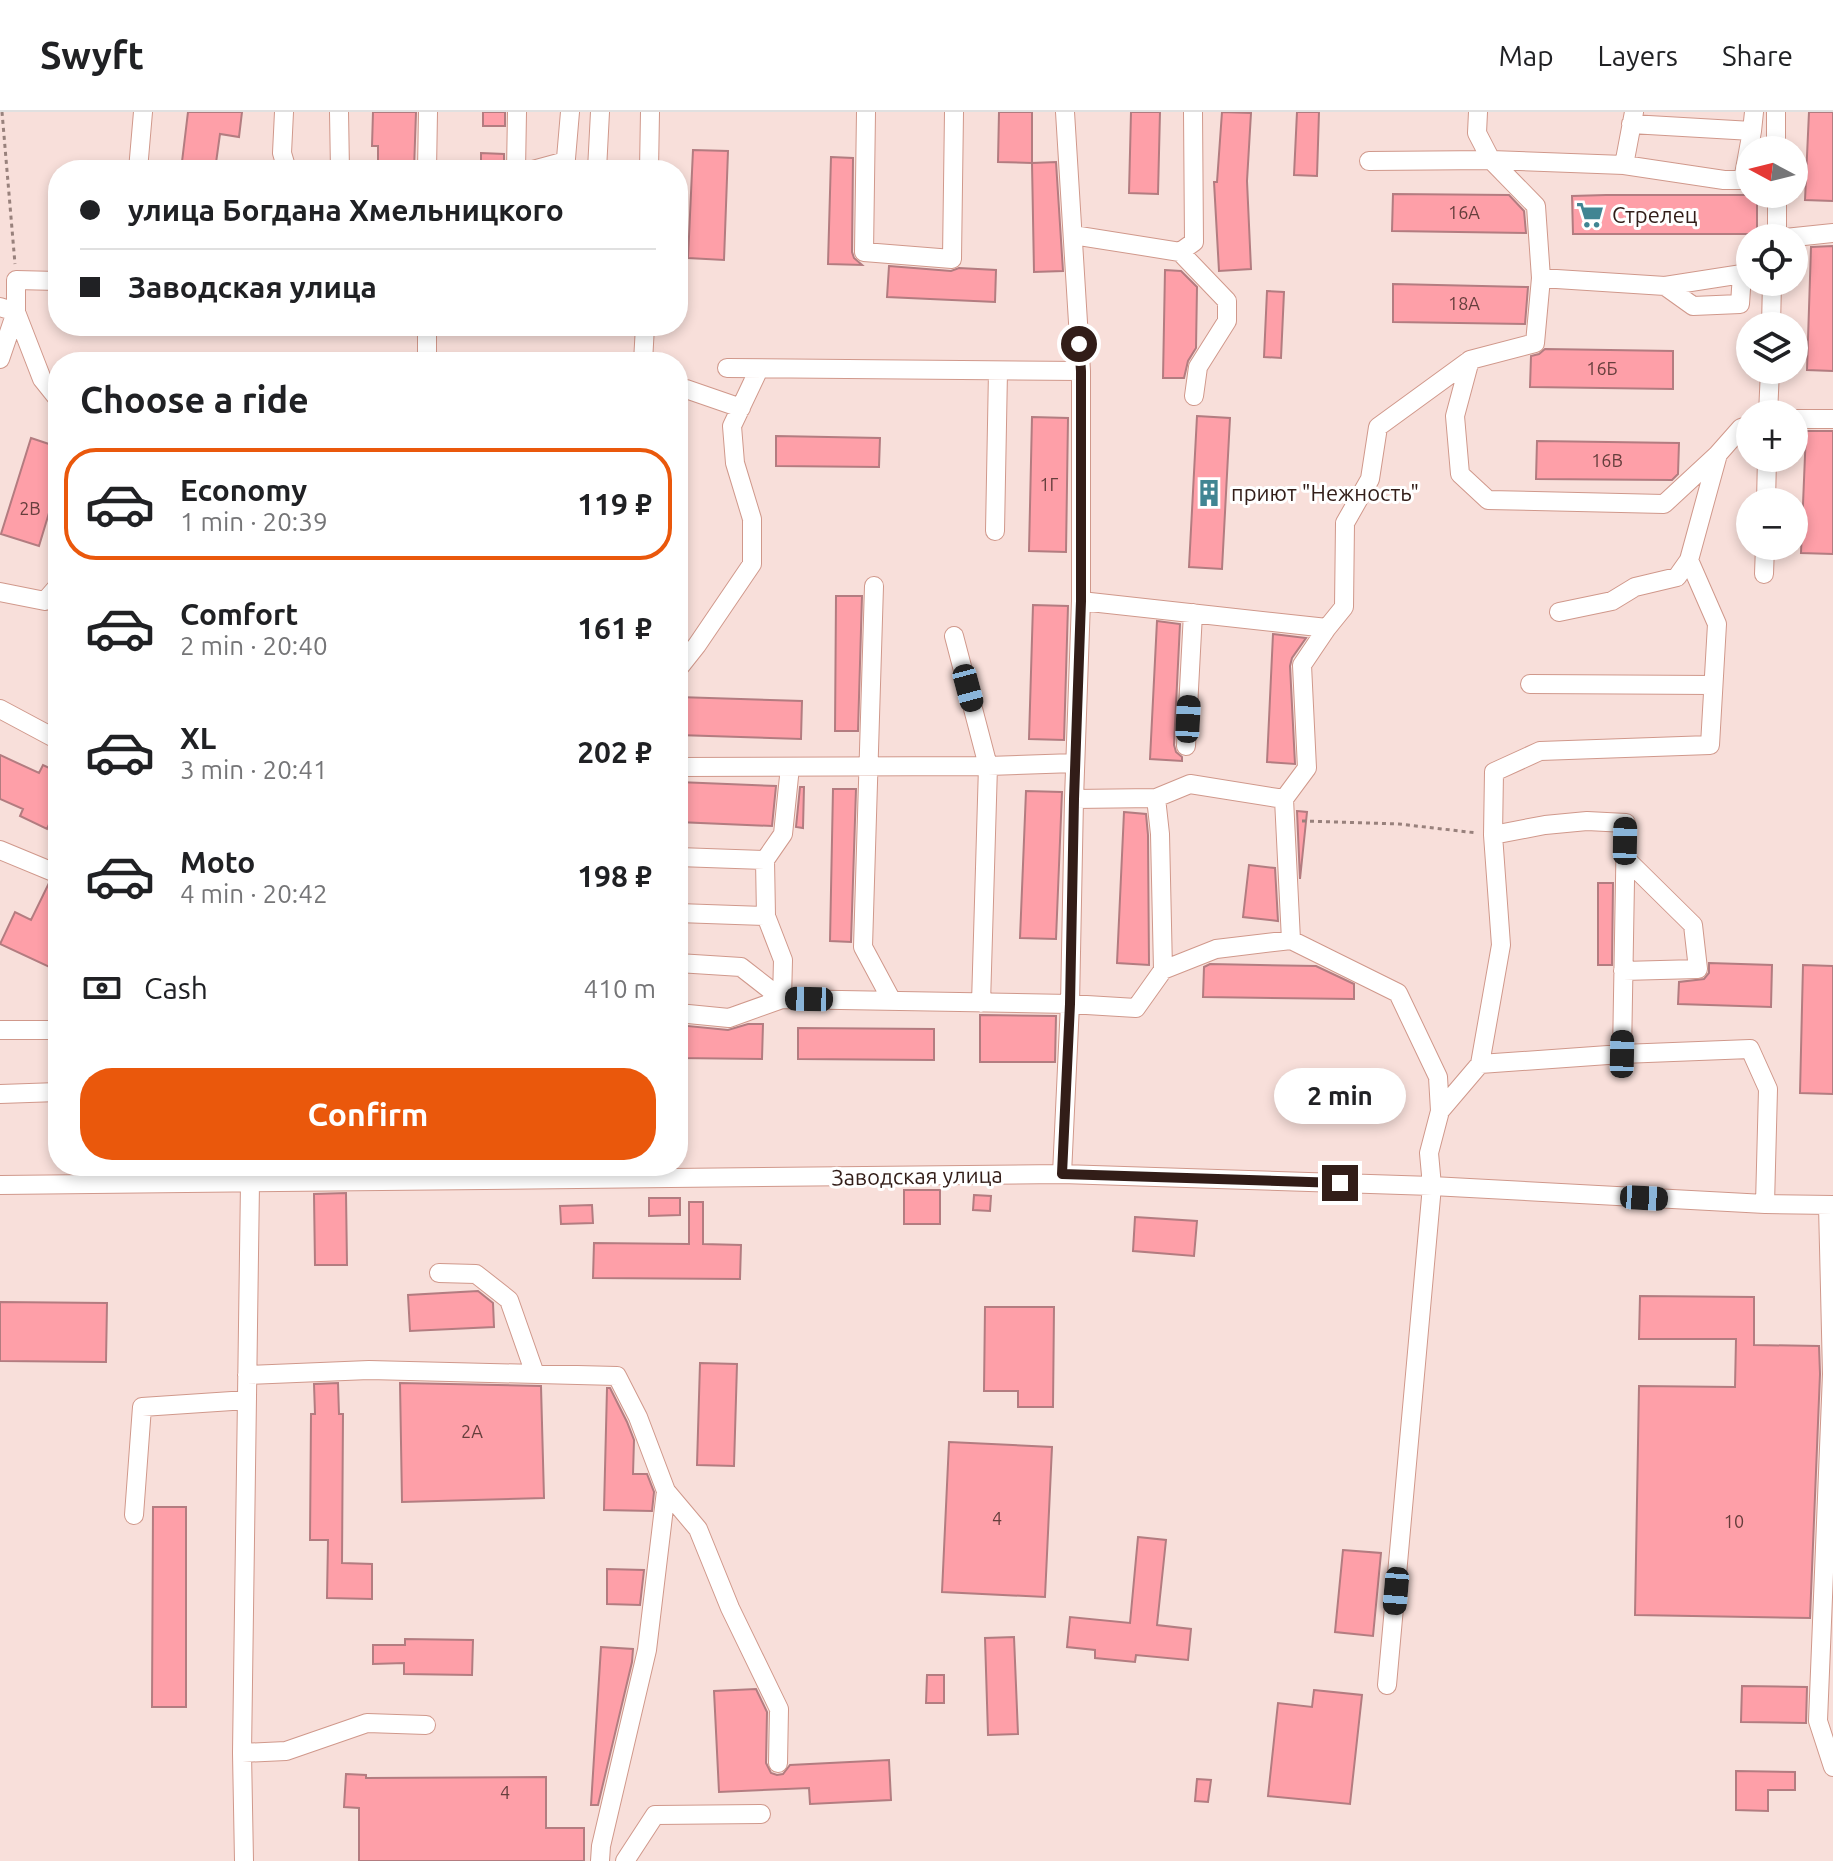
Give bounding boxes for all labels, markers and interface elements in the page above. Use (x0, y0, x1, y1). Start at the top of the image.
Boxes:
text: Swyft (40, 34, 144, 76)
text: Map (1498, 40, 1554, 71)
text: Layers (1598, 40, 1678, 71)
text: Share (1722, 40, 1793, 71)
north arrow (1736, 136, 1808, 208)
map controls (1736, 136, 1808, 560)
text: улица Богдана Хмельницкого (128, 193, 564, 227)
supermarket icon: Стрелец (1575, 200, 1605, 230)
house number: 16А (1448, 202, 1480, 222)
place label: Стрелец (1612, 202, 1698, 227)
button: locate (1736, 224, 1808, 296)
text: Заводская улица (128, 270, 377, 304)
house number: 18А (1448, 293, 1480, 313)
button: layers (1736, 312, 1808, 384)
route start (1061, 326, 1097, 362)
house number: 16Б (1586, 358, 1618, 378)
text: Choose a ride (80, 379, 309, 420)
button: + (1736, 400, 1808, 472)
house number: 16В (1591, 450, 1623, 470)
icon: car (84, 468, 156, 540)
text: Economy (180, 473, 307, 507)
house number: 1Г (1039, 474, 1059, 494)
building icon: приют "Нежность" (1194, 478, 1224, 508)
place label: приют "Нежность" (1231, 480, 1419, 505)
text: 119 ₽ (577, 487, 652, 521)
button: − (1736, 488, 1808, 560)
house number: 2В (19, 498, 41, 518)
text: 1 min · 20:39 (180, 507, 328, 536)
icon: car (84, 592, 156, 664)
text: Comfort (180, 597, 298, 631)
text: 161 ₽ (577, 611, 652, 645)
text: 2 min · 20:40 (180, 631, 328, 660)
car (950, 662, 986, 714)
car (1175, 694, 1201, 744)
icon: car (84, 716, 156, 788)
text: XL (180, 721, 216, 755)
text: 202 ₽ (577, 735, 652, 769)
text: 3 min · 20:41 (180, 755, 328, 784)
car (1613, 817, 1637, 865)
icon: car (84, 840, 156, 912)
text: Moto (180, 845, 255, 879)
text: 198 ₽ (577, 859, 652, 893)
text: 4 min · 20:42 (180, 879, 328, 908)
icon: cash (80, 966, 124, 1010)
text: Cash (144, 971, 208, 1005)
text: 410 m (584, 974, 656, 1003)
car (785, 987, 833, 1011)
car (1610, 1030, 1634, 1078)
callout: 2 min (1274, 1067, 1406, 1123)
button: Confirm (80, 1068, 656, 1160)
text: 2 min (1307, 1081, 1373, 1110)
street label: Заводская улица (831, 1162, 1003, 1189)
route end (1322, 1165, 1358, 1201)
car (1619, 1185, 1669, 1211)
house number: 2А (461, 1421, 483, 1441)
house number: 4 (992, 1508, 1002, 1528)
house number: 10 (1724, 1511, 1744, 1531)
car (1382, 1566, 1410, 1616)
house number: 4 (500, 1782, 510, 1802)

